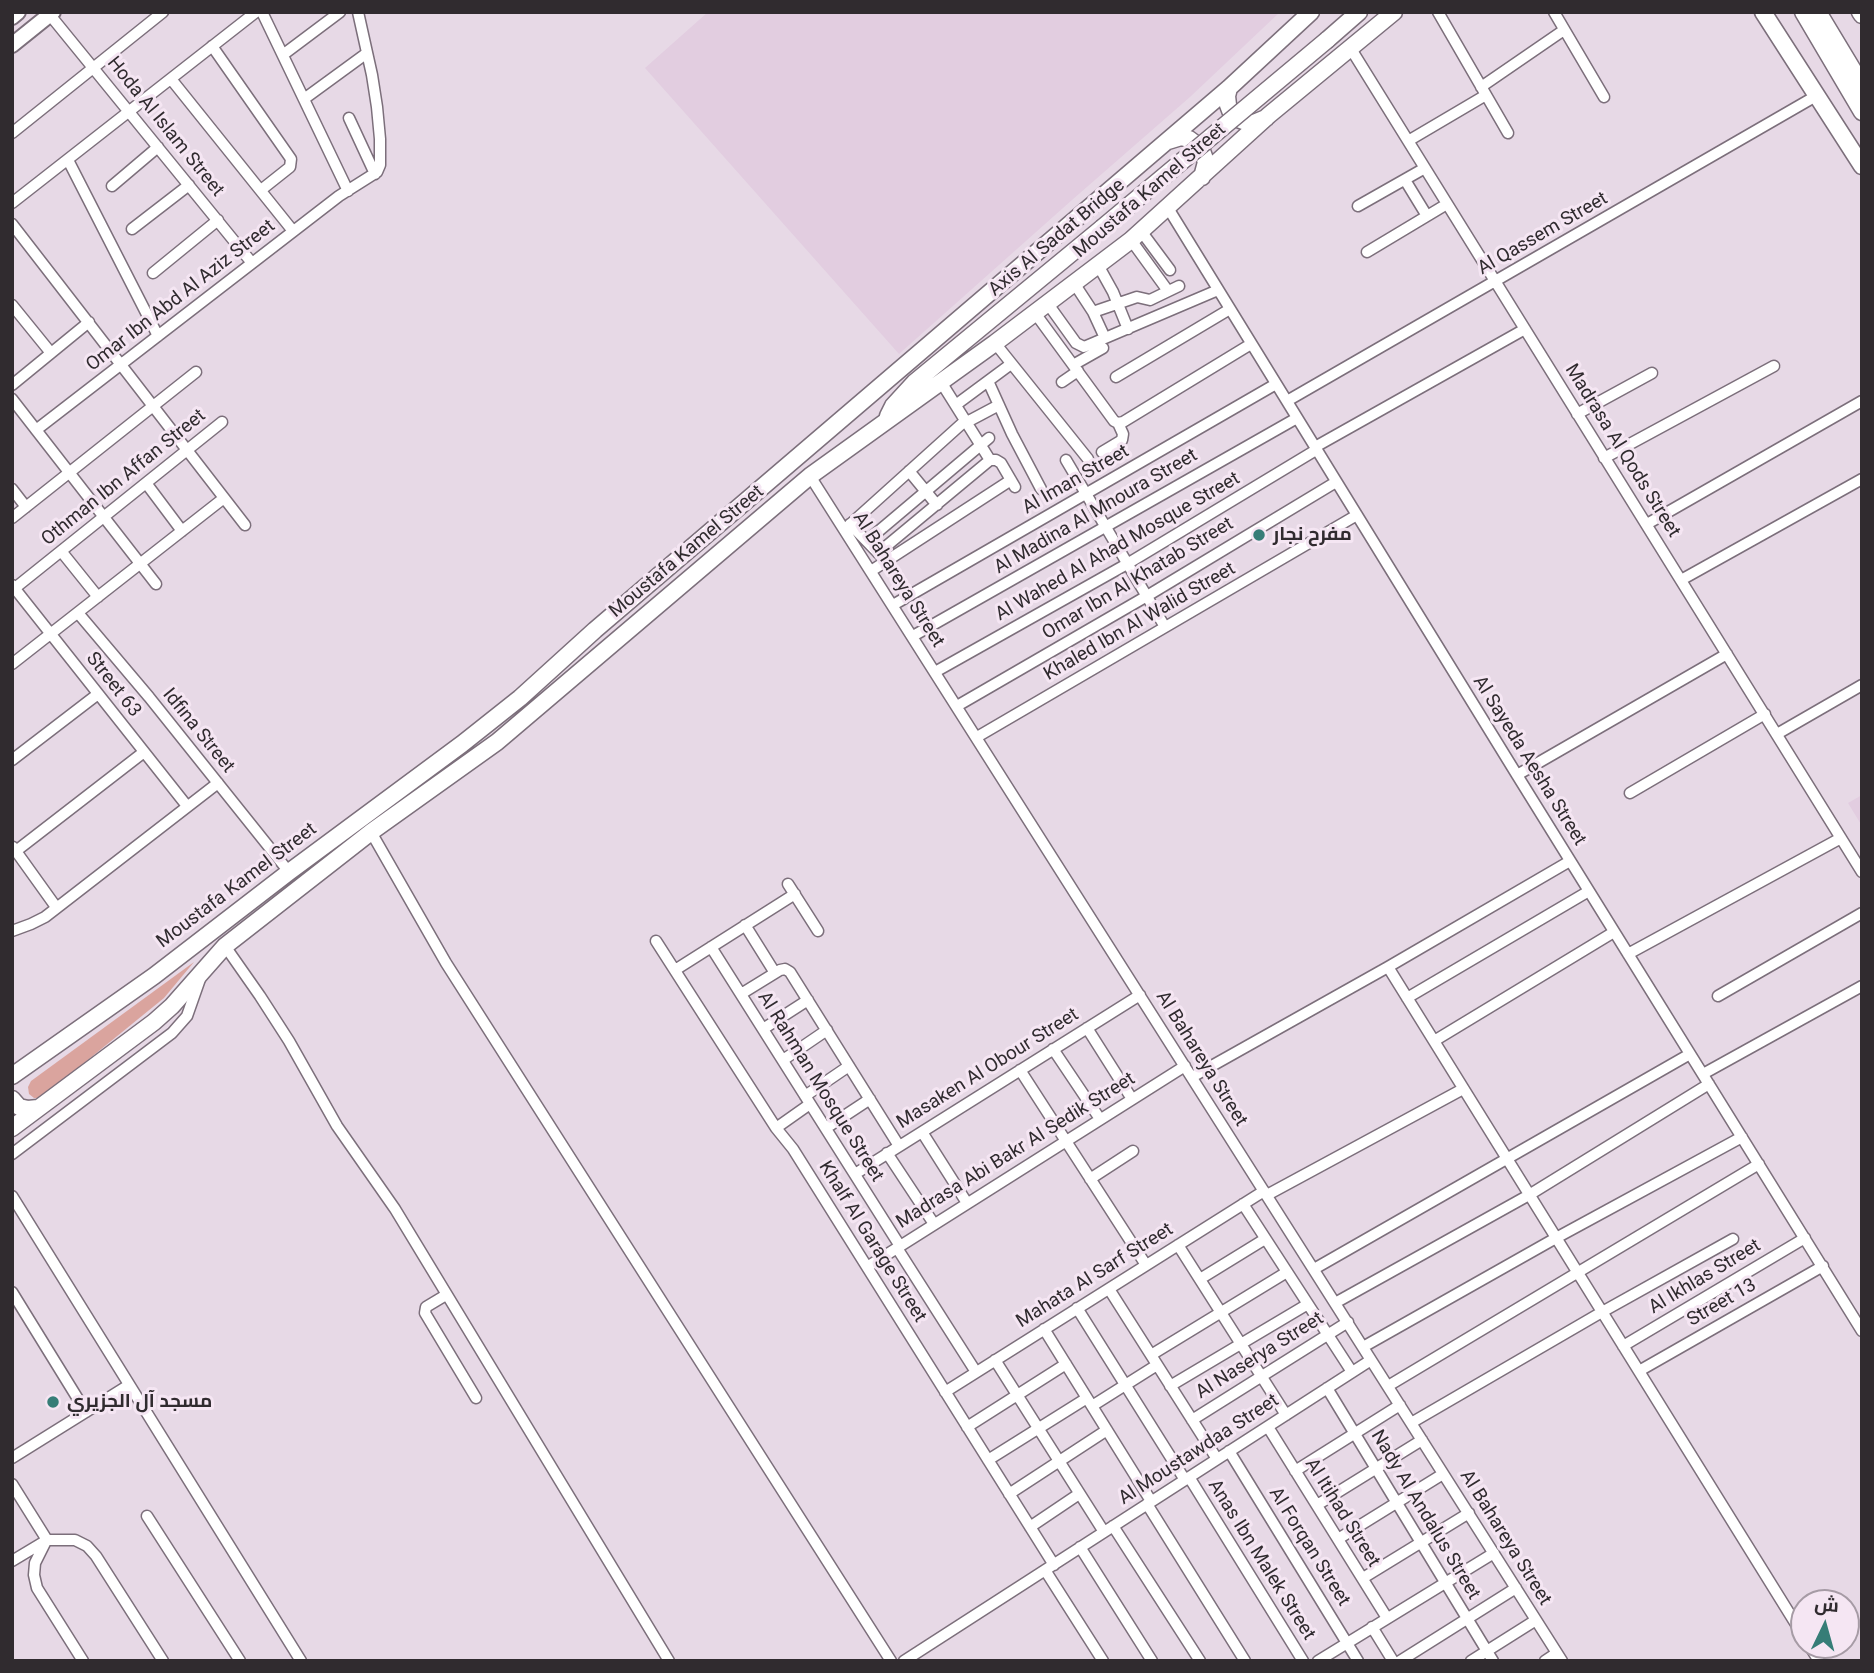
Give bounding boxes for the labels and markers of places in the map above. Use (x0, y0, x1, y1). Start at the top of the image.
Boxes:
place label: مفرح نجار (1273, 524, 1352, 546)
marker: مفرح نجار (1251, 527, 1267, 543)
place label: مسجد آل الجزيري (67, 1391, 212, 1413)
marker: مسجد آل الجزيري (45, 1394, 61, 1410)

